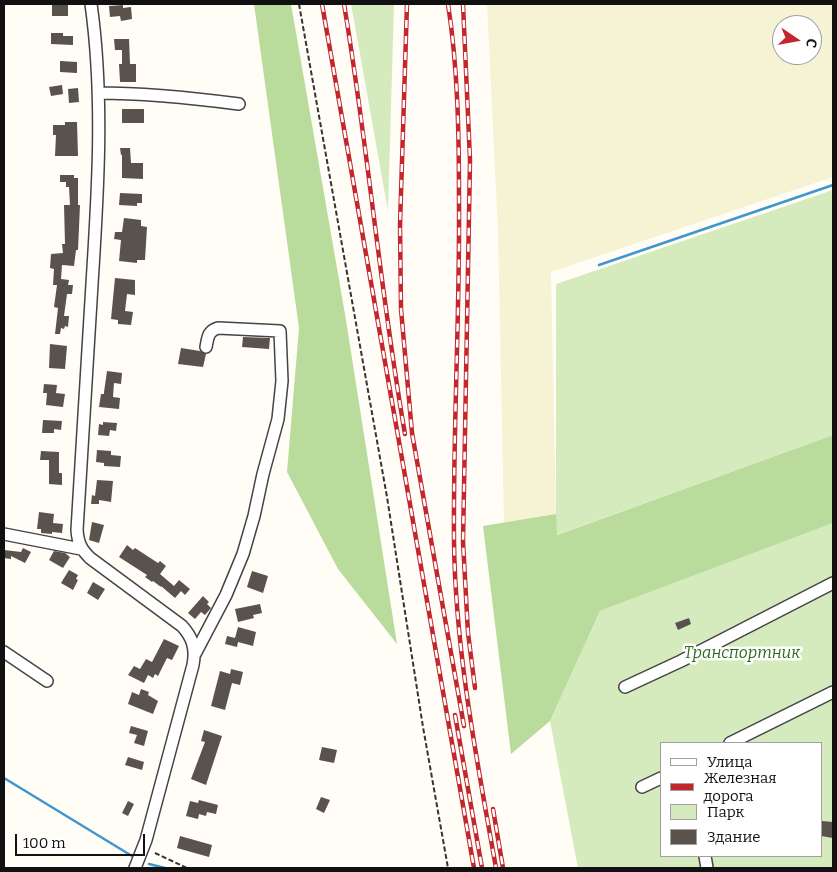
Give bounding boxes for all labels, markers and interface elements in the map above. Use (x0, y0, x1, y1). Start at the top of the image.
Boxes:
north arrow (772, 15, 822, 65)
text: С (802, 37, 820, 49)
park label: Транспортник (684, 644, 800, 664)
legend (660, 742, 822, 857)
text: Улица (707, 753, 753, 771)
text: Железная дорога (704, 769, 777, 805)
text: Парк (707, 803, 744, 821)
scale bar (18, 824, 148, 856)
text: Здание (707, 828, 761, 846)
text: 100 m (23, 834, 66, 852)

